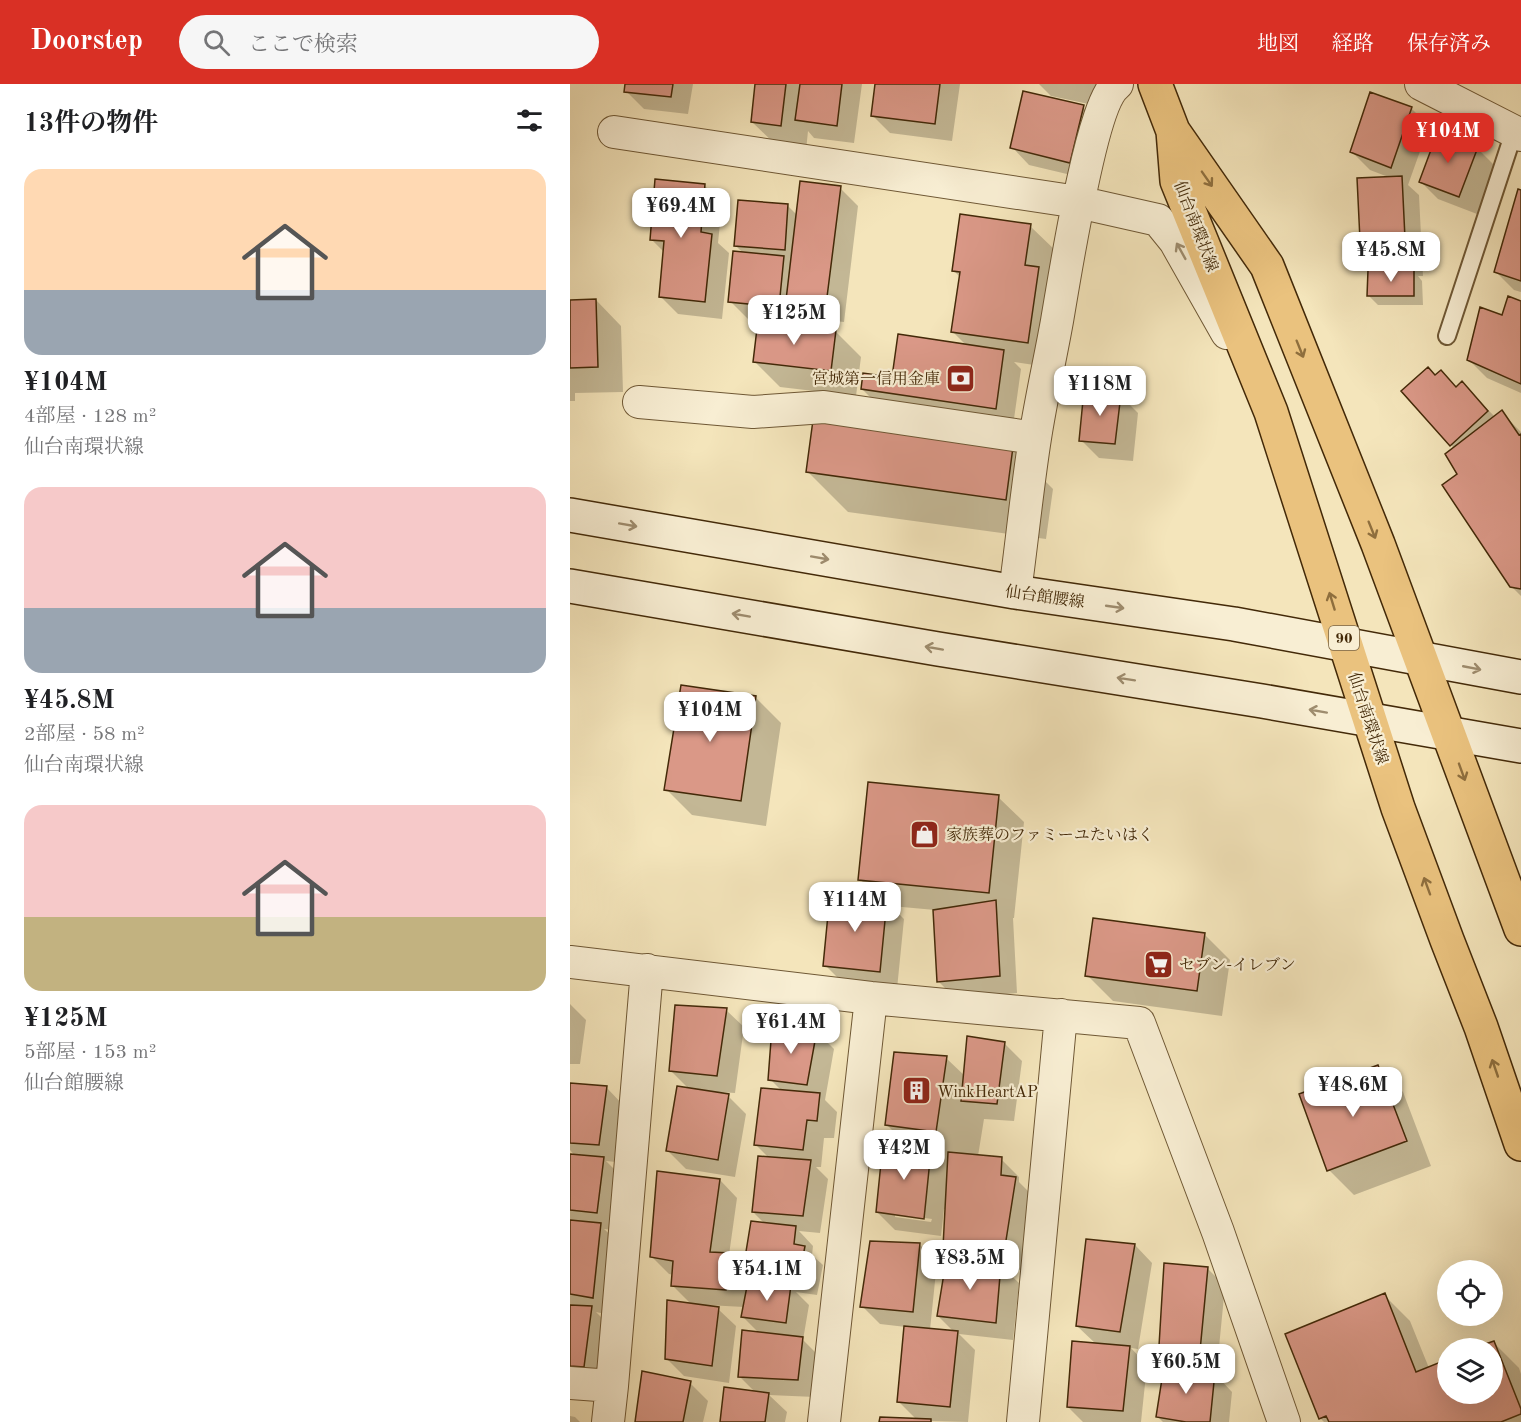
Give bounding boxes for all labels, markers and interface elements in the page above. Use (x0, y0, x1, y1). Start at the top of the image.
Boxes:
search box (179, 15, 599, 69)
icon: search (200, 26, 233, 59)
text: Doorstep (30, 28, 143, 56)
text: ここで検索 (248, 34, 358, 56)
text: 地図 (1257, 34, 1299, 55)
text: 経路 (1332, 34, 1374, 55)
text: 保存済み (1407, 34, 1491, 55)
icon: filters (513, 104, 546, 137)
text: 13件の物件 (24, 111, 158, 137)
pin: ¥104M (1406, 113, 1490, 164)
text: ¥104M (1416, 122, 1480, 142)
one-way arrow (1201, 170, 1213, 186)
street label: 仙台南環状線 (1170, 178, 1222, 274)
pin: ¥69.4M (632, 188, 730, 239)
text: ¥69.4M (646, 197, 716, 217)
icon: home (231, 208, 339, 316)
pin: ¥45.8M (1342, 232, 1440, 283)
text: ¥45.8M (1356, 241, 1426, 261)
one-way arrow (1174, 243, 1186, 260)
pin: ¥125M (752, 295, 836, 346)
text: ¥125M (762, 304, 826, 324)
one-way arrow (1295, 339, 1306, 357)
bank icon: 宮城第一信用金庫 (945, 362, 977, 394)
pin: ¥118M (1058, 366, 1142, 417)
text: ¥104M (24, 370, 107, 396)
place label: 宮城第一信用金庫 (812, 370, 940, 388)
text: ¥118M (1068, 375, 1132, 395)
text: 4部屋 · 128 m² (24, 407, 156, 427)
text: 仙台南環状線 (24, 438, 144, 458)
one-way arrow (617, 519, 637, 530)
one-way arrow (1367, 520, 1378, 539)
icon: home (231, 526, 339, 634)
one-way arrow (809, 553, 829, 564)
street label: 仙台館腰線 (1004, 583, 1086, 611)
one-way arrow (1326, 592, 1337, 611)
one-way arrow (1104, 601, 1124, 612)
one-way arrow (732, 609, 752, 620)
road number: 90 (1329, 626, 1359, 650)
one-way arrow (924, 642, 944, 653)
one-way arrow (1462, 663, 1482, 674)
street label: 仙台南環状線 (1345, 670, 1391, 767)
one-way arrow (1117, 674, 1136, 685)
text: ¥45.8M (24, 688, 115, 714)
pin: ¥104M (668, 692, 752, 743)
text: ¥104M (678, 701, 742, 721)
one-way arrow (1309, 705, 1329, 716)
text: 2部屋 · 58 m² (24, 725, 145, 745)
text: 仙台南環状線 (24, 756, 144, 776)
one-way arrow (1457, 762, 1468, 781)
shop icon: 家族葬のファミーユたいはく (909, 818, 941, 850)
place label: 家族葬のファミーユたいはく (946, 826, 1154, 844)
icon: home (231, 844, 339, 952)
one-way arrow (1420, 877, 1431, 896)
pin: ¥114M (813, 882, 897, 933)
text: ¥114M (823, 891, 887, 911)
supermarket icon: セブン-イレブン (1142, 948, 1174, 980)
place label: セブン-イレブン (1179, 957, 1296, 974)
pin: ¥61.4M (742, 1004, 840, 1055)
text: ¥125M (24, 1006, 107, 1032)
text: ¥61.4M (756, 1013, 826, 1033)
text: 5部屋 · 153 m² (24, 1043, 156, 1063)
one-way arrow (1489, 1059, 1500, 1078)
pin: ¥48.6M (1304, 1067, 1402, 1118)
text: 仙台館腰線 (24, 1074, 124, 1094)
building icon: WinkHeartAP (900, 1075, 932, 1107)
text: ¥48.6M (1318, 1076, 1388, 1096)
place label: WinkHeartAP (937, 1085, 1038, 1101)
pin: ¥42M (868, 1130, 940, 1181)
text: ¥42M (878, 1139, 930, 1159)
pin: ¥83.5M (921, 1240, 1019, 1291)
text: ¥83.5M (935, 1249, 1005, 1269)
pin: ¥54.1M (718, 1251, 816, 1302)
text: ¥54.1M (732, 1260, 802, 1280)
map controls (1437, 1260, 1503, 1404)
button: locate (1437, 1260, 1503, 1326)
button: layers (1437, 1338, 1503, 1404)
pin: ¥60.5M (1137, 1344, 1235, 1395)
text: ¥60.5M (1151, 1353, 1221, 1373)

